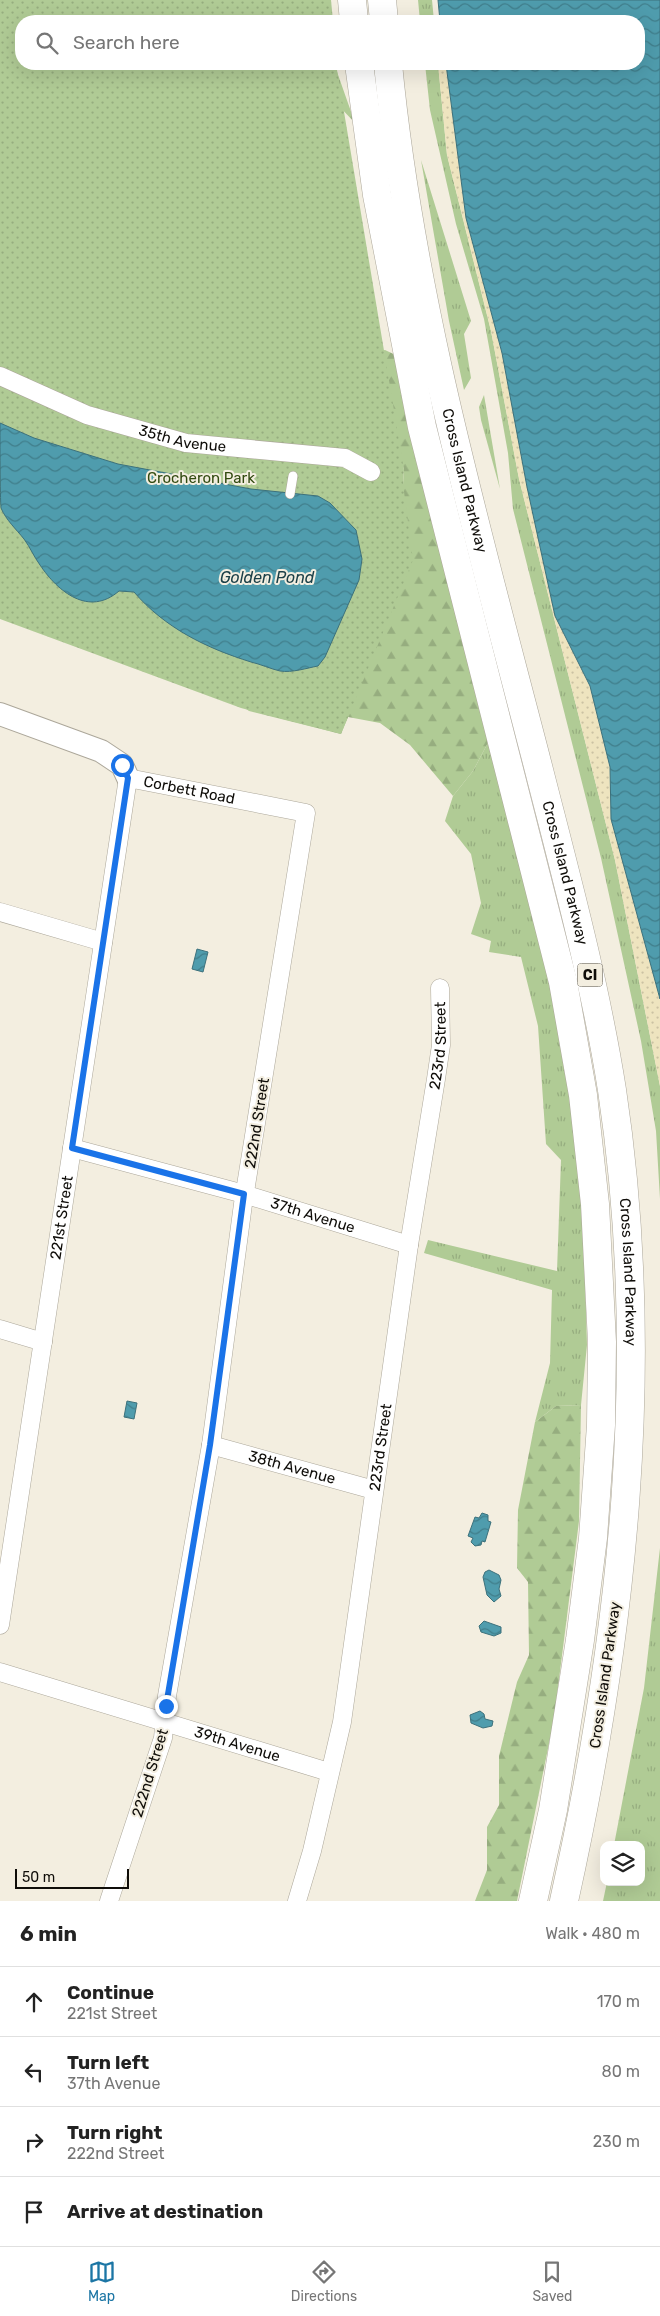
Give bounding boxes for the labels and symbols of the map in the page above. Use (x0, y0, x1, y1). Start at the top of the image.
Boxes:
street label: Cross Island Parkway (438, 407, 491, 555)
street label: 35th Avenue (137, 421, 227, 456)
park label: Crocheron Park (147, 469, 255, 487)
water label: Golden Pond (220, 568, 315, 587)
route start (111, 754, 134, 777)
street label: Corbett Road (142, 772, 236, 808)
street label: Cross Island Parkway (538, 799, 592, 947)
road number: CI (578, 964, 602, 986)
street label: 223rd Street (425, 1001, 450, 1091)
street label: 222nd Street (241, 1076, 273, 1170)
street label: 221st Street (46, 1174, 77, 1261)
street label: 37th Avenue (268, 1194, 357, 1237)
street label: Cross Island Parkway (616, 1197, 640, 1346)
street label: 223rd Street (366, 1402, 396, 1492)
street label: 38th Avenue (246, 1447, 337, 1488)
street label: Cross Island Parkway (586, 1601, 624, 1749)
route end (155, 1695, 178, 1718)
street label: 39th Avenue (192, 1723, 282, 1766)
street label: 222nd Street (128, 1727, 172, 1819)
scale bar (15, 1866, 129, 1889)

